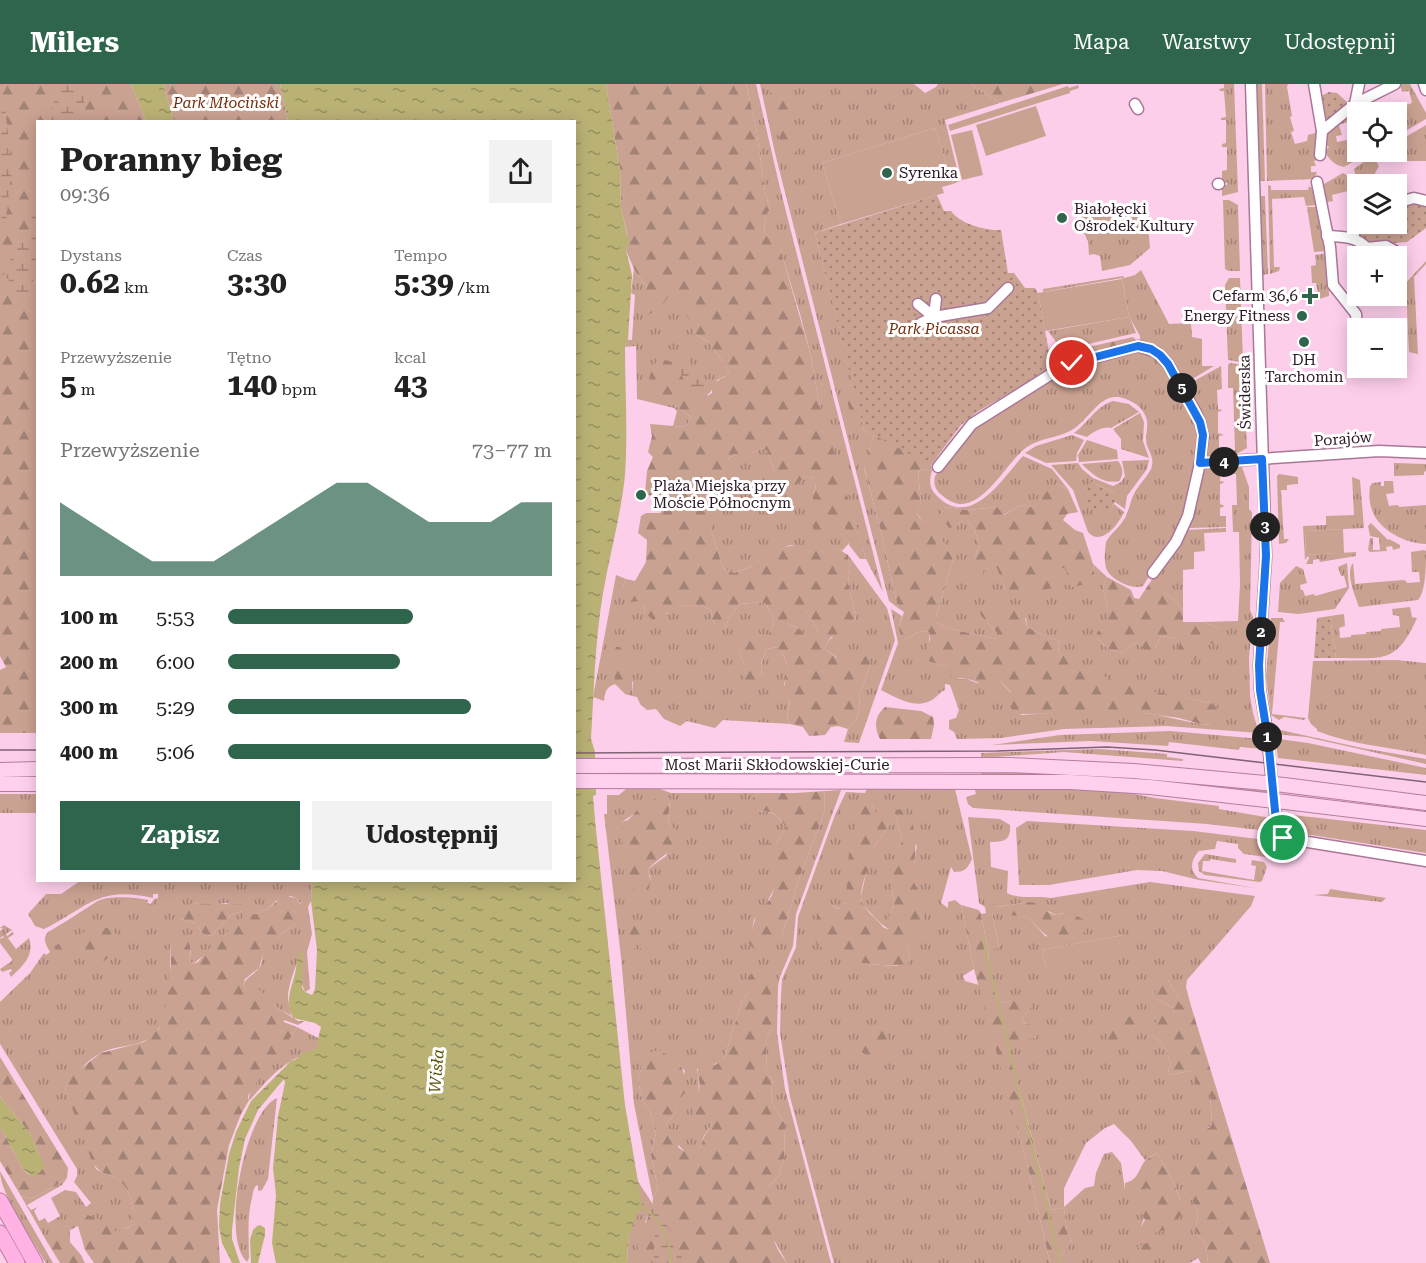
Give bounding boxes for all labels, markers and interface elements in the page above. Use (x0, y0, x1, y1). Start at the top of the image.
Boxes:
text: Milers (30, 26, 119, 59)
text: Mapa (1073, 30, 1129, 54)
text: Warstwy (1162, 30, 1251, 54)
text: Udostępnij (1284, 30, 1396, 54)
park label: Park Młociński (172, 94, 279, 112)
map controls (1347, 102, 1407, 378)
button: locate (1347, 102, 1407, 162)
text: Poranny bieg (60, 140, 282, 179)
button: share (489, 140, 552, 203)
place label: Syrenka (899, 164, 958, 182)
marker: Syrenka (880, 166, 894, 180)
button: layers (1347, 174, 1407, 234)
text: 09:36 (60, 182, 110, 206)
place label: Białołęcki Ośrodek Kultury (1074, 200, 1194, 235)
marker: Białołęcki Ośrodek Kultury (1055, 211, 1069, 225)
text: Dystans (60, 246, 122, 265)
text: Czas (227, 246, 262, 265)
text: Tempo (394, 246, 447, 265)
button: + (1347, 246, 1407, 306)
text: 0.62 (60, 265, 120, 300)
text: 3:30 (227, 265, 287, 300)
text: 5:39 (394, 265, 454, 300)
text: km (120, 278, 149, 297)
text: /km (454, 278, 490, 297)
place label: Cefarm 36,6 (1212, 287, 1298, 305)
marker: Cefarm 36,6 (1303, 289, 1317, 303)
place label: Energy Fitness (1184, 307, 1290, 325)
marker: Energy Fitness (1295, 309, 1309, 323)
button: − (1347, 318, 1407, 378)
park label: Park Picassa (887, 320, 980, 338)
marker: DH Tarchomin (1297, 335, 1311, 349)
pin (1046, 337, 1097, 388)
icon: check (1055, 346, 1088, 379)
text: Przewyższenie (60, 348, 172, 367)
text: Tętno (227, 348, 272, 367)
text: kcal (394, 348, 426, 367)
place label: DH Tarchomin (1265, 351, 1344, 386)
street label: Świderska (1234, 354, 1255, 430)
text: 5 (60, 367, 77, 402)
text: 140 (227, 367, 277, 402)
text: 43 (394, 367, 428, 402)
pin: 5 (1167, 373, 1197, 403)
text: 5 (1178, 378, 1186, 397)
text: m (77, 380, 95, 399)
text: bpm (277, 380, 317, 399)
street label: Porajów (1313, 428, 1373, 450)
text: Przewyższenie (60, 438, 200, 462)
text: 73–77 m (472, 438, 552, 462)
pin: 4 (1209, 447, 1239, 477)
text: 4 (1220, 452, 1228, 471)
place label: Plaża Miejska przy Moście Północnym (653, 477, 792, 512)
marker: Plaża Miejska przy Moście Północnym (634, 488, 648, 502)
pin: 3 (1250, 512, 1280, 542)
text: 3 (1261, 517, 1269, 536)
text: 100 m (60, 605, 118, 629)
text: 5:53 (156, 605, 195, 629)
pin: 2 (1246, 617, 1276, 647)
text: 2 (1257, 622, 1265, 641)
text: 200 m (60, 650, 118, 674)
text: 6:00 (156, 650, 195, 674)
text: 300 m (60, 695, 118, 719)
text: 5:29 (156, 695, 195, 719)
pin: 1 (1252, 722, 1282, 752)
text: 1 (1263, 727, 1271, 746)
text: 400 m (60, 740, 118, 764)
text: 5:06 (156, 740, 195, 764)
street label: Most Marii Skłodowskiej-Curie (664, 756, 890, 774)
button: Zapisz (60, 801, 300, 870)
button: Udostępnij (312, 801, 552, 870)
pin (1257, 812, 1308, 863)
icon: arrive (1266, 821, 1299, 854)
water label: Wisła (425, 1048, 448, 1094)

